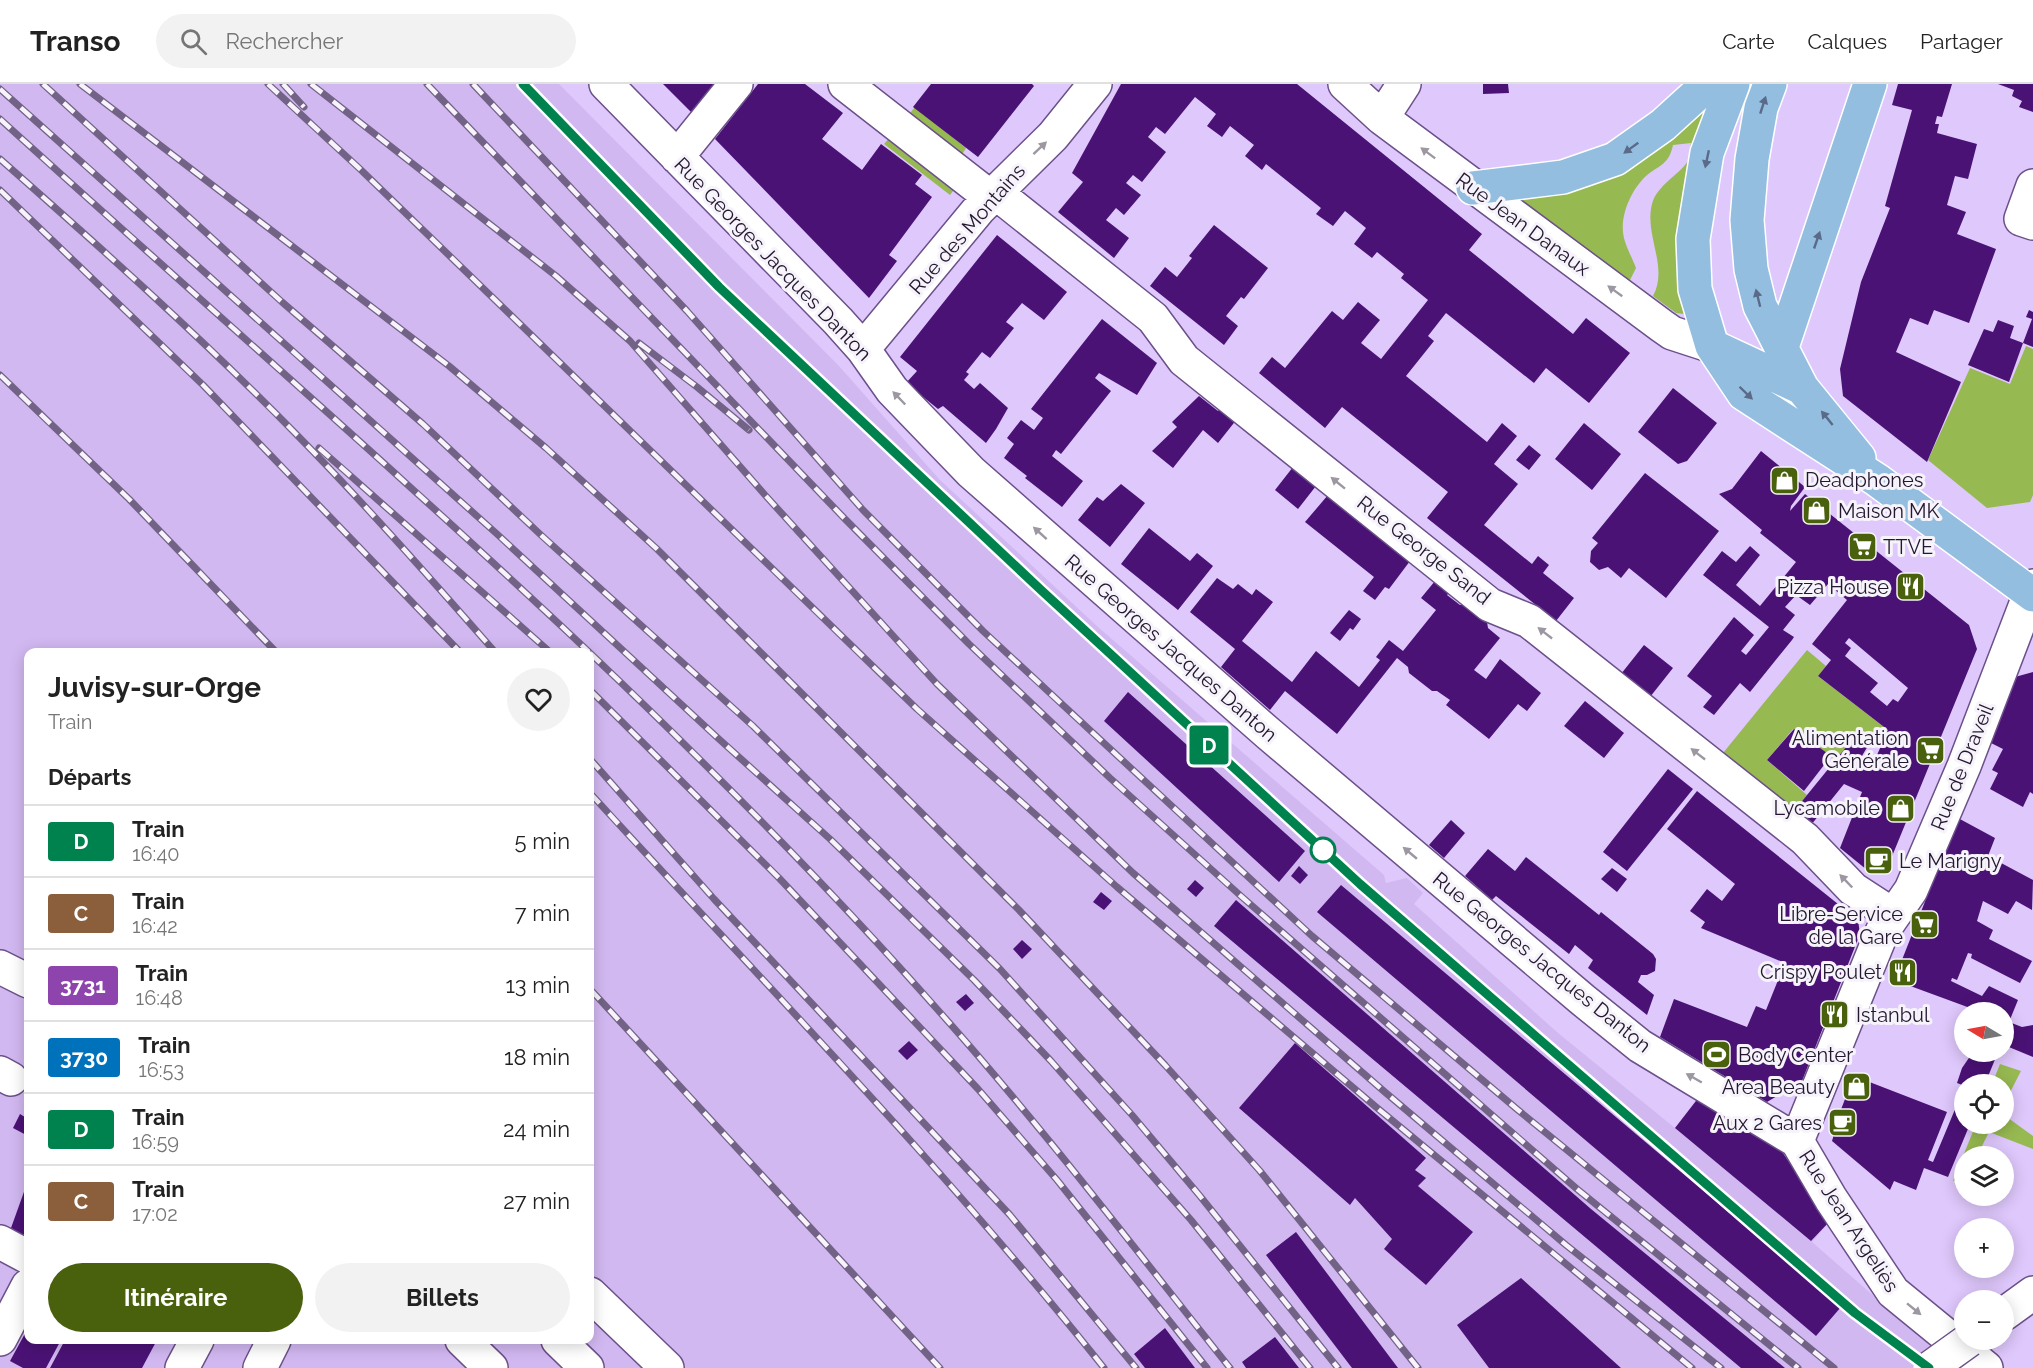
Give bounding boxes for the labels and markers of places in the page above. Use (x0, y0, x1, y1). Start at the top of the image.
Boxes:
shop icon: Deadphones (1768, 464, 1800, 496)
place label: Deadphones (1805, 468, 1923, 492)
shop icon: Maison MK (1801, 495, 1833, 527)
place label: Maison MK (1838, 499, 1940, 523)
supermarket icon: TTVE (1846, 531, 1878, 563)
place label: TTVE (1883, 535, 1933, 559)
restaurant icon: Pizza House (1894, 571, 1926, 603)
place label: Pizza House (1777, 575, 1889, 599)
place label: Alimentation Générale (1792, 726, 1909, 773)
supermarket icon: Alimentation Générale (1914, 734, 1946, 766)
shop icon: Lycamobile (1885, 792, 1917, 824)
place label: Lycamobile (1773, 796, 1880, 820)
unlabelled marker (1310, 837, 1336, 863)
cafe icon: Le Marigny (1862, 845, 1894, 877)
place label: Le Marigny (1899, 849, 2002, 873)
place label: Libre-Service de la Gare (1779, 902, 1903, 949)
supermarket icon: Libre-Service de la Gare (1908, 909, 1940, 941)
restaurant icon: Crispy Poulet (1887, 956, 1919, 988)
place label: Crispy Poulet (1760, 960, 1882, 984)
restaurant icon: Istanbul (1819, 999, 1851, 1031)
place label: Istanbul (1856, 1003, 1930, 1027)
sports icon: Body Center (1701, 1039, 1733, 1071)
place label: Body Center (1738, 1043, 1853, 1067)
shop icon: Area Beauty (1840, 1071, 1872, 1103)
place label: Area Beauty (1722, 1075, 1835, 1099)
cafe icon: Aux 2 Gares (1827, 1107, 1859, 1139)
place label: Aux 2 Gares (1713, 1111, 1822, 1135)

